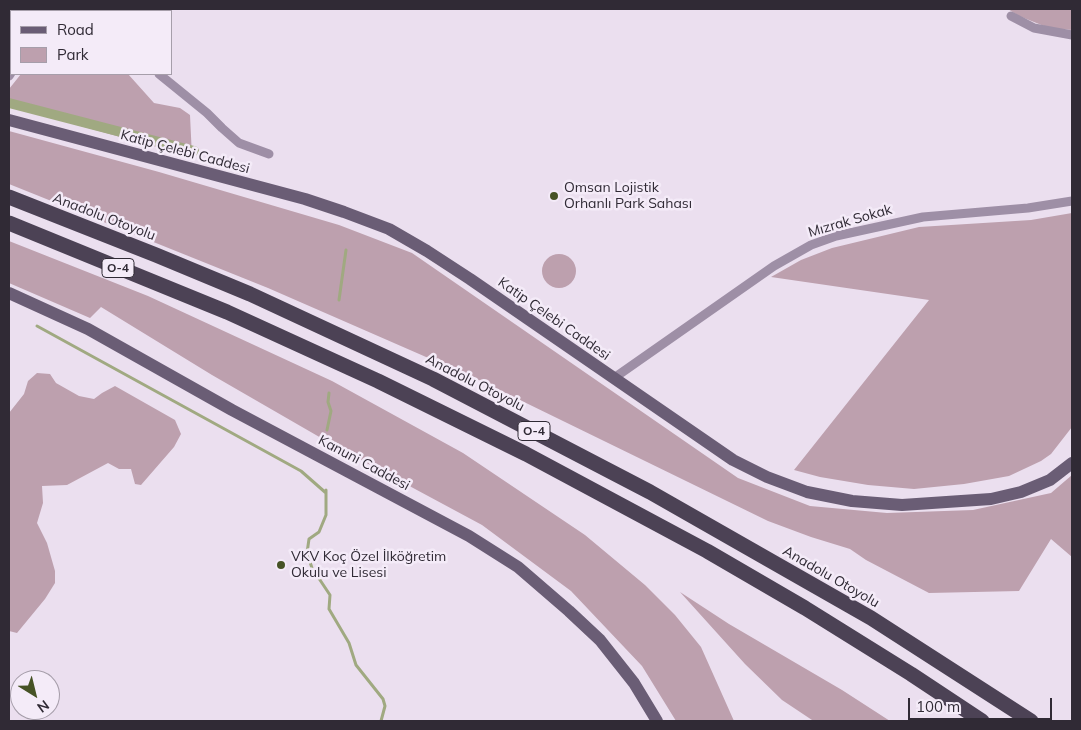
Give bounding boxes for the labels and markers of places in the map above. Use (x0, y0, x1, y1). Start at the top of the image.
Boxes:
place label: Omsan Lojistik Orhanlı Park Sahası (564, 180, 692, 212)
marker: Omsan Lojistik Orhanlı Park Sahası (548, 190, 560, 202)
place label: VKV Koç Özel İlköğretim Okulu ve Lisesi (291, 549, 446, 582)
marker: VKV Koç Özel İlköğretim Okulu ve Lisesi (275, 559, 287, 571)

